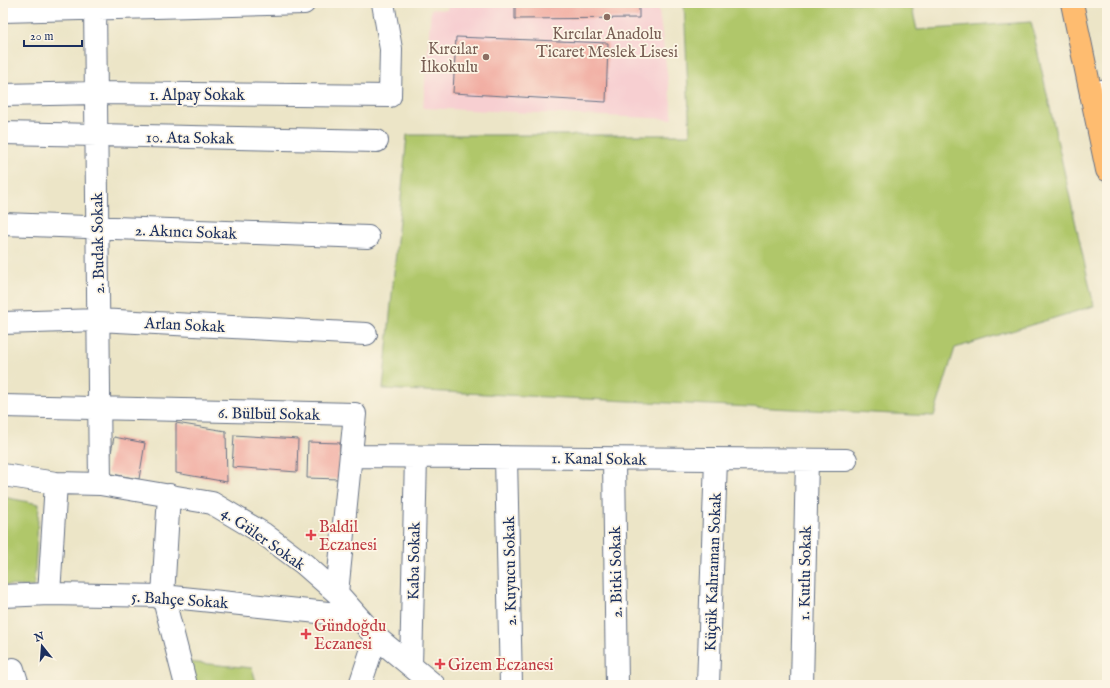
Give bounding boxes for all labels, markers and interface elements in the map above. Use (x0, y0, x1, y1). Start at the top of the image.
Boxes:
marker: Kırcılar Anadolu Ticaret Meslek Lisesi (602, 12, 612, 22)
scale bar (24, 22, 82, 48)
place label: Kırcılar Anadolu Ticaret Meslek Lisesi (536, 25, 678, 63)
text: 20 m (30, 29, 53, 44)
place label: Kırcılar İlkokulu (420, 40, 478, 78)
marker: Kırcılar İlkokulu (481, 52, 491, 62)
street label: 1. Alpay Sokak (149, 86, 245, 106)
street label: 10. Ata Sokak (146, 128, 235, 150)
street label: 2. Budak Sokak (88, 192, 110, 294)
street label: 2. Akıncı Sokak (135, 221, 238, 245)
street label: Arlan Sokak (143, 314, 226, 338)
street label: 6. Bülbül Sokak (218, 404, 321, 426)
street label: 1. Kanal Sokak (551, 449, 647, 471)
street label: Küçük Kahraman Sokak (701, 492, 727, 652)
street label: 4. Güler Sokak (217, 503, 309, 576)
street label: 2. Kuyucu Sokak (500, 515, 522, 626)
place label: Baldil Eczanesi (319, 518, 377, 556)
street label: Kaba Sokak (404, 521, 426, 600)
street label: 2. Bitki Sokak (606, 525, 628, 618)
street label: 1. Kutlu Sokak (795, 525, 817, 621)
marker: Baldil Eczanesi (306, 530, 316, 540)
street label: 5. Bahçe Sokak (131, 588, 229, 614)
place label: Gündoğdu Eczanesi (314, 617, 386, 655)
north arrow (22, 626, 62, 666)
text: N (32, 629, 46, 646)
marker: Gündoğdu Eczanesi (301, 629, 311, 639)
place label: Gizem Eczanesi (448, 656, 554, 676)
marker: Gizem Eczanesi (435, 659, 445, 669)

